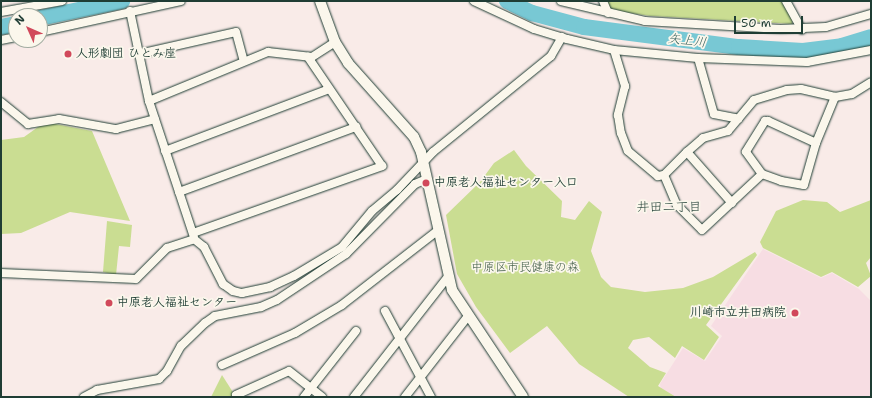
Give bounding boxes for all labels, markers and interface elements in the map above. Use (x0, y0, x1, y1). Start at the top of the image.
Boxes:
north arrow (8, 8, 48, 48)
scale bar (736, 8, 805, 34)
text: N (11, 11, 28, 28)
text: 50 m (741, 15, 771, 31)
water label: 矢上川 (667, 31, 707, 51)
place label: 人形劇団 ひとみ座 (76, 47, 176, 61)
marker: 人形劇団 ひとみ座 (63, 49, 73, 59)
place label: 中原老人福祉センター入口 (434, 176, 578, 190)
marker: 中原老人福祉センター入口 (421, 178, 431, 188)
district label: 井田二丁目 (637, 199, 701, 215)
park label: 中原区市民健康の森 (471, 261, 579, 275)
place label: 中原老人福祉センター (117, 296, 237, 310)
marker: 中原老人福祉センター (104, 298, 114, 308)
place label: 川崎市立井田病院 (690, 306, 786, 320)
marker: 川崎市立井田病院 (789, 307, 801, 319)

